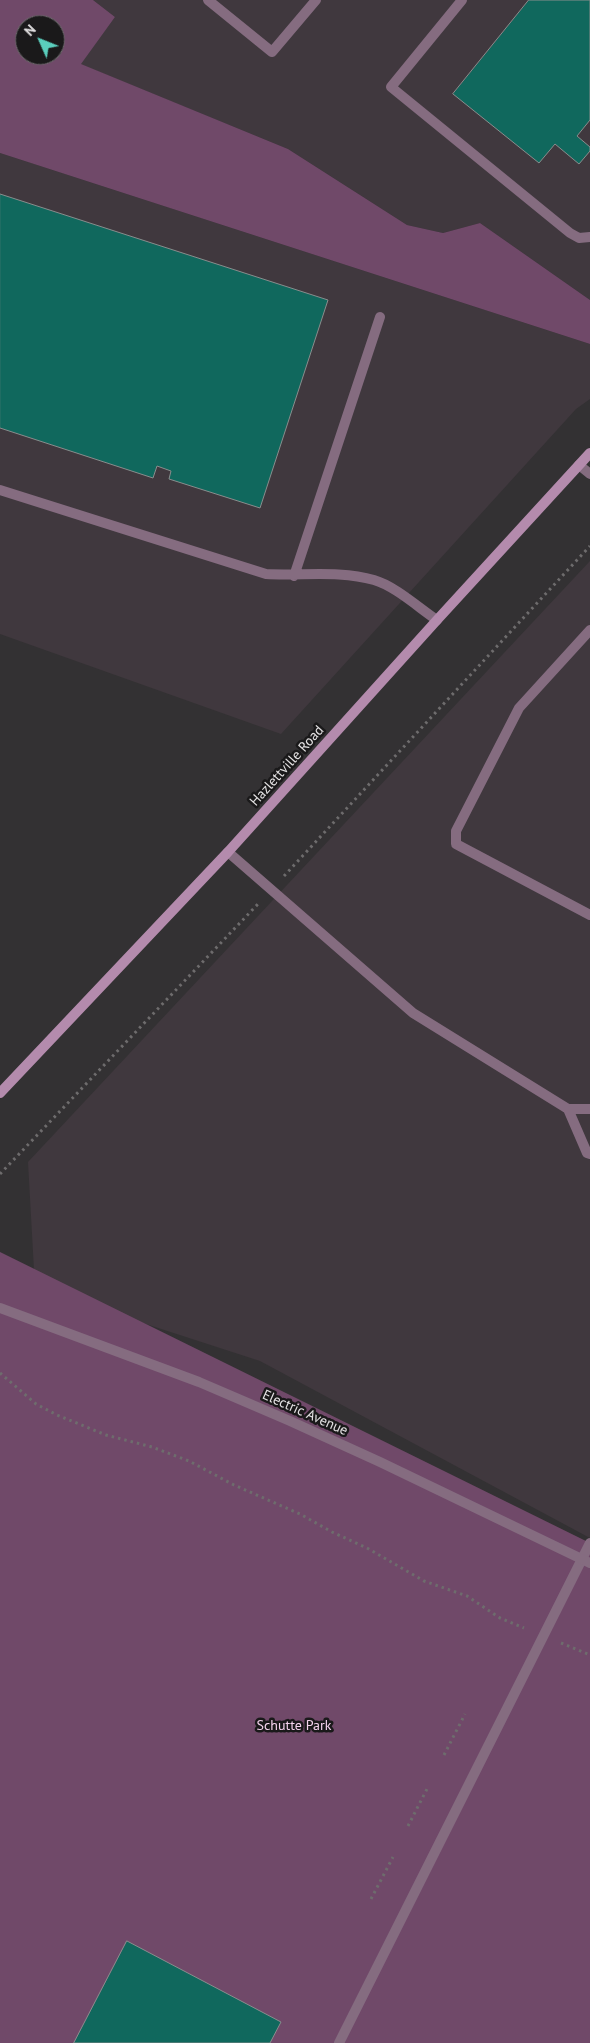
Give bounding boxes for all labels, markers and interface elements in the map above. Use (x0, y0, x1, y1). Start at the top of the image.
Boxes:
north arrow (15, 15, 65, 65)
text: N (20, 21, 40, 40)
street label: Hazlettville Road (246, 722, 328, 810)
street label: Electric Avenue (260, 1387, 350, 1439)
park label: Schutte Park (257, 1718, 331, 1734)

